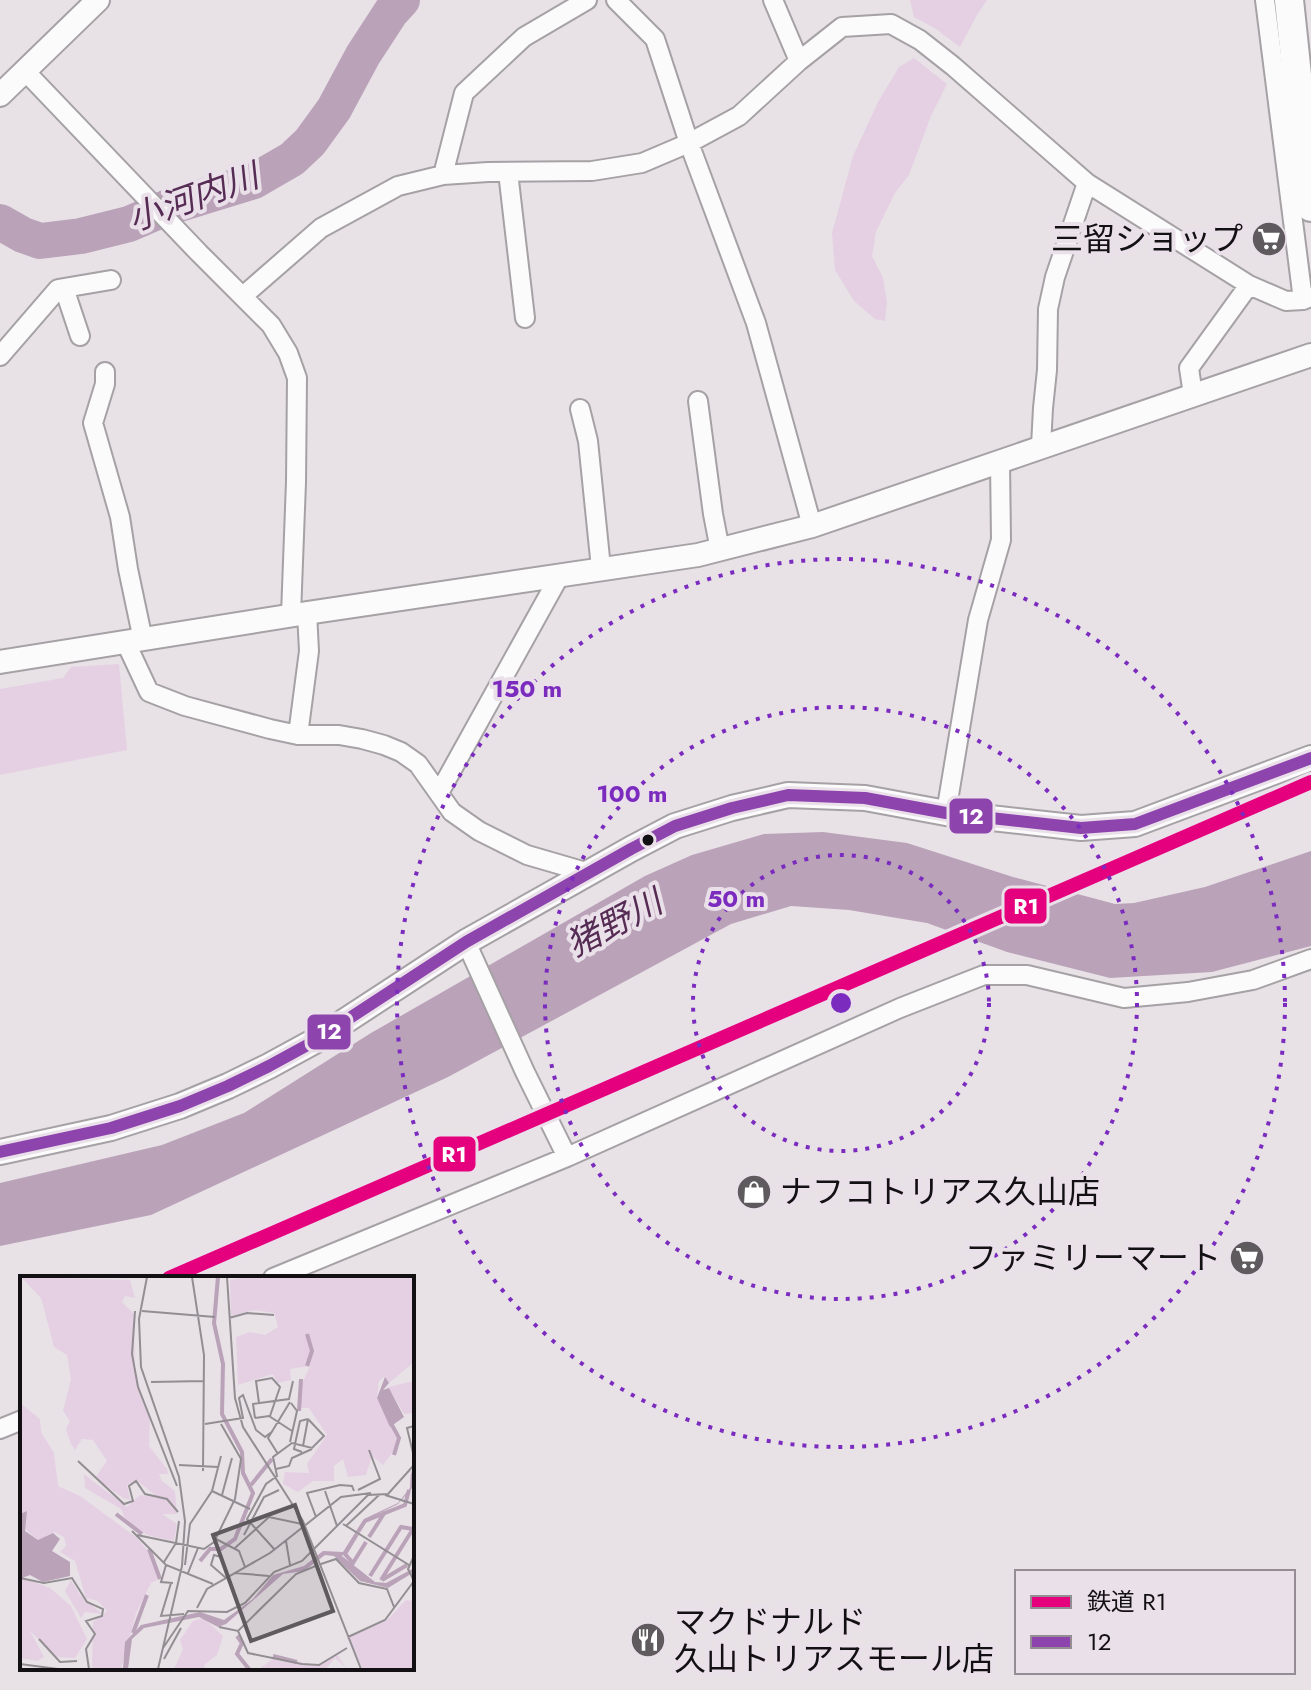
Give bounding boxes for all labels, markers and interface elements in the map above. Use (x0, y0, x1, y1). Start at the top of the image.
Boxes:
water label: 小河内川 (121, 150, 268, 244)
place label: 三留ショップ (1051, 216, 1243, 262)
supermarket icon: 三留ショップ (1250, 220, 1288, 258)
text: 150 m (492, 671, 562, 706)
text: 100 m (597, 776, 667, 811)
line badge: 12 (948, 797, 994, 835)
text: 12 (958, 800, 984, 832)
unlabelled marker (640, 832, 656, 848)
water label: 猪野川 (558, 876, 673, 969)
text: 50 m (707, 881, 765, 916)
line badge: R1 (1003, 887, 1048, 925)
text: R1 (1013, 890, 1039, 922)
centre of rings (827, 989, 855, 1017)
line badge: 12 (306, 1013, 352, 1051)
text: 12 (316, 1015, 342, 1047)
line badge: R1 (432, 1135, 477, 1173)
text: R1 (441, 1138, 467, 1170)
place label: ナフコトリアス久山店 (780, 1169, 1100, 1215)
shop icon: ナフコトリアス久山店 (735, 1173, 773, 1211)
place label: ファミリーマート (965, 1235, 1221, 1281)
supermarket icon: ファミリーマート (1228, 1239, 1266, 1277)
inset map (20, 1276, 414, 1670)
legend (1015, 1570, 1295, 1674)
text: 鉄道 R1 (1087, 1584, 1166, 1619)
place label: マクドナルド 久山トリアスモール店 (674, 1599, 994, 1682)
restaurant icon: マクドナルド 久山トリアスモール店 (629, 1621, 667, 1659)
text: 12 (1087, 1624, 1111, 1659)

